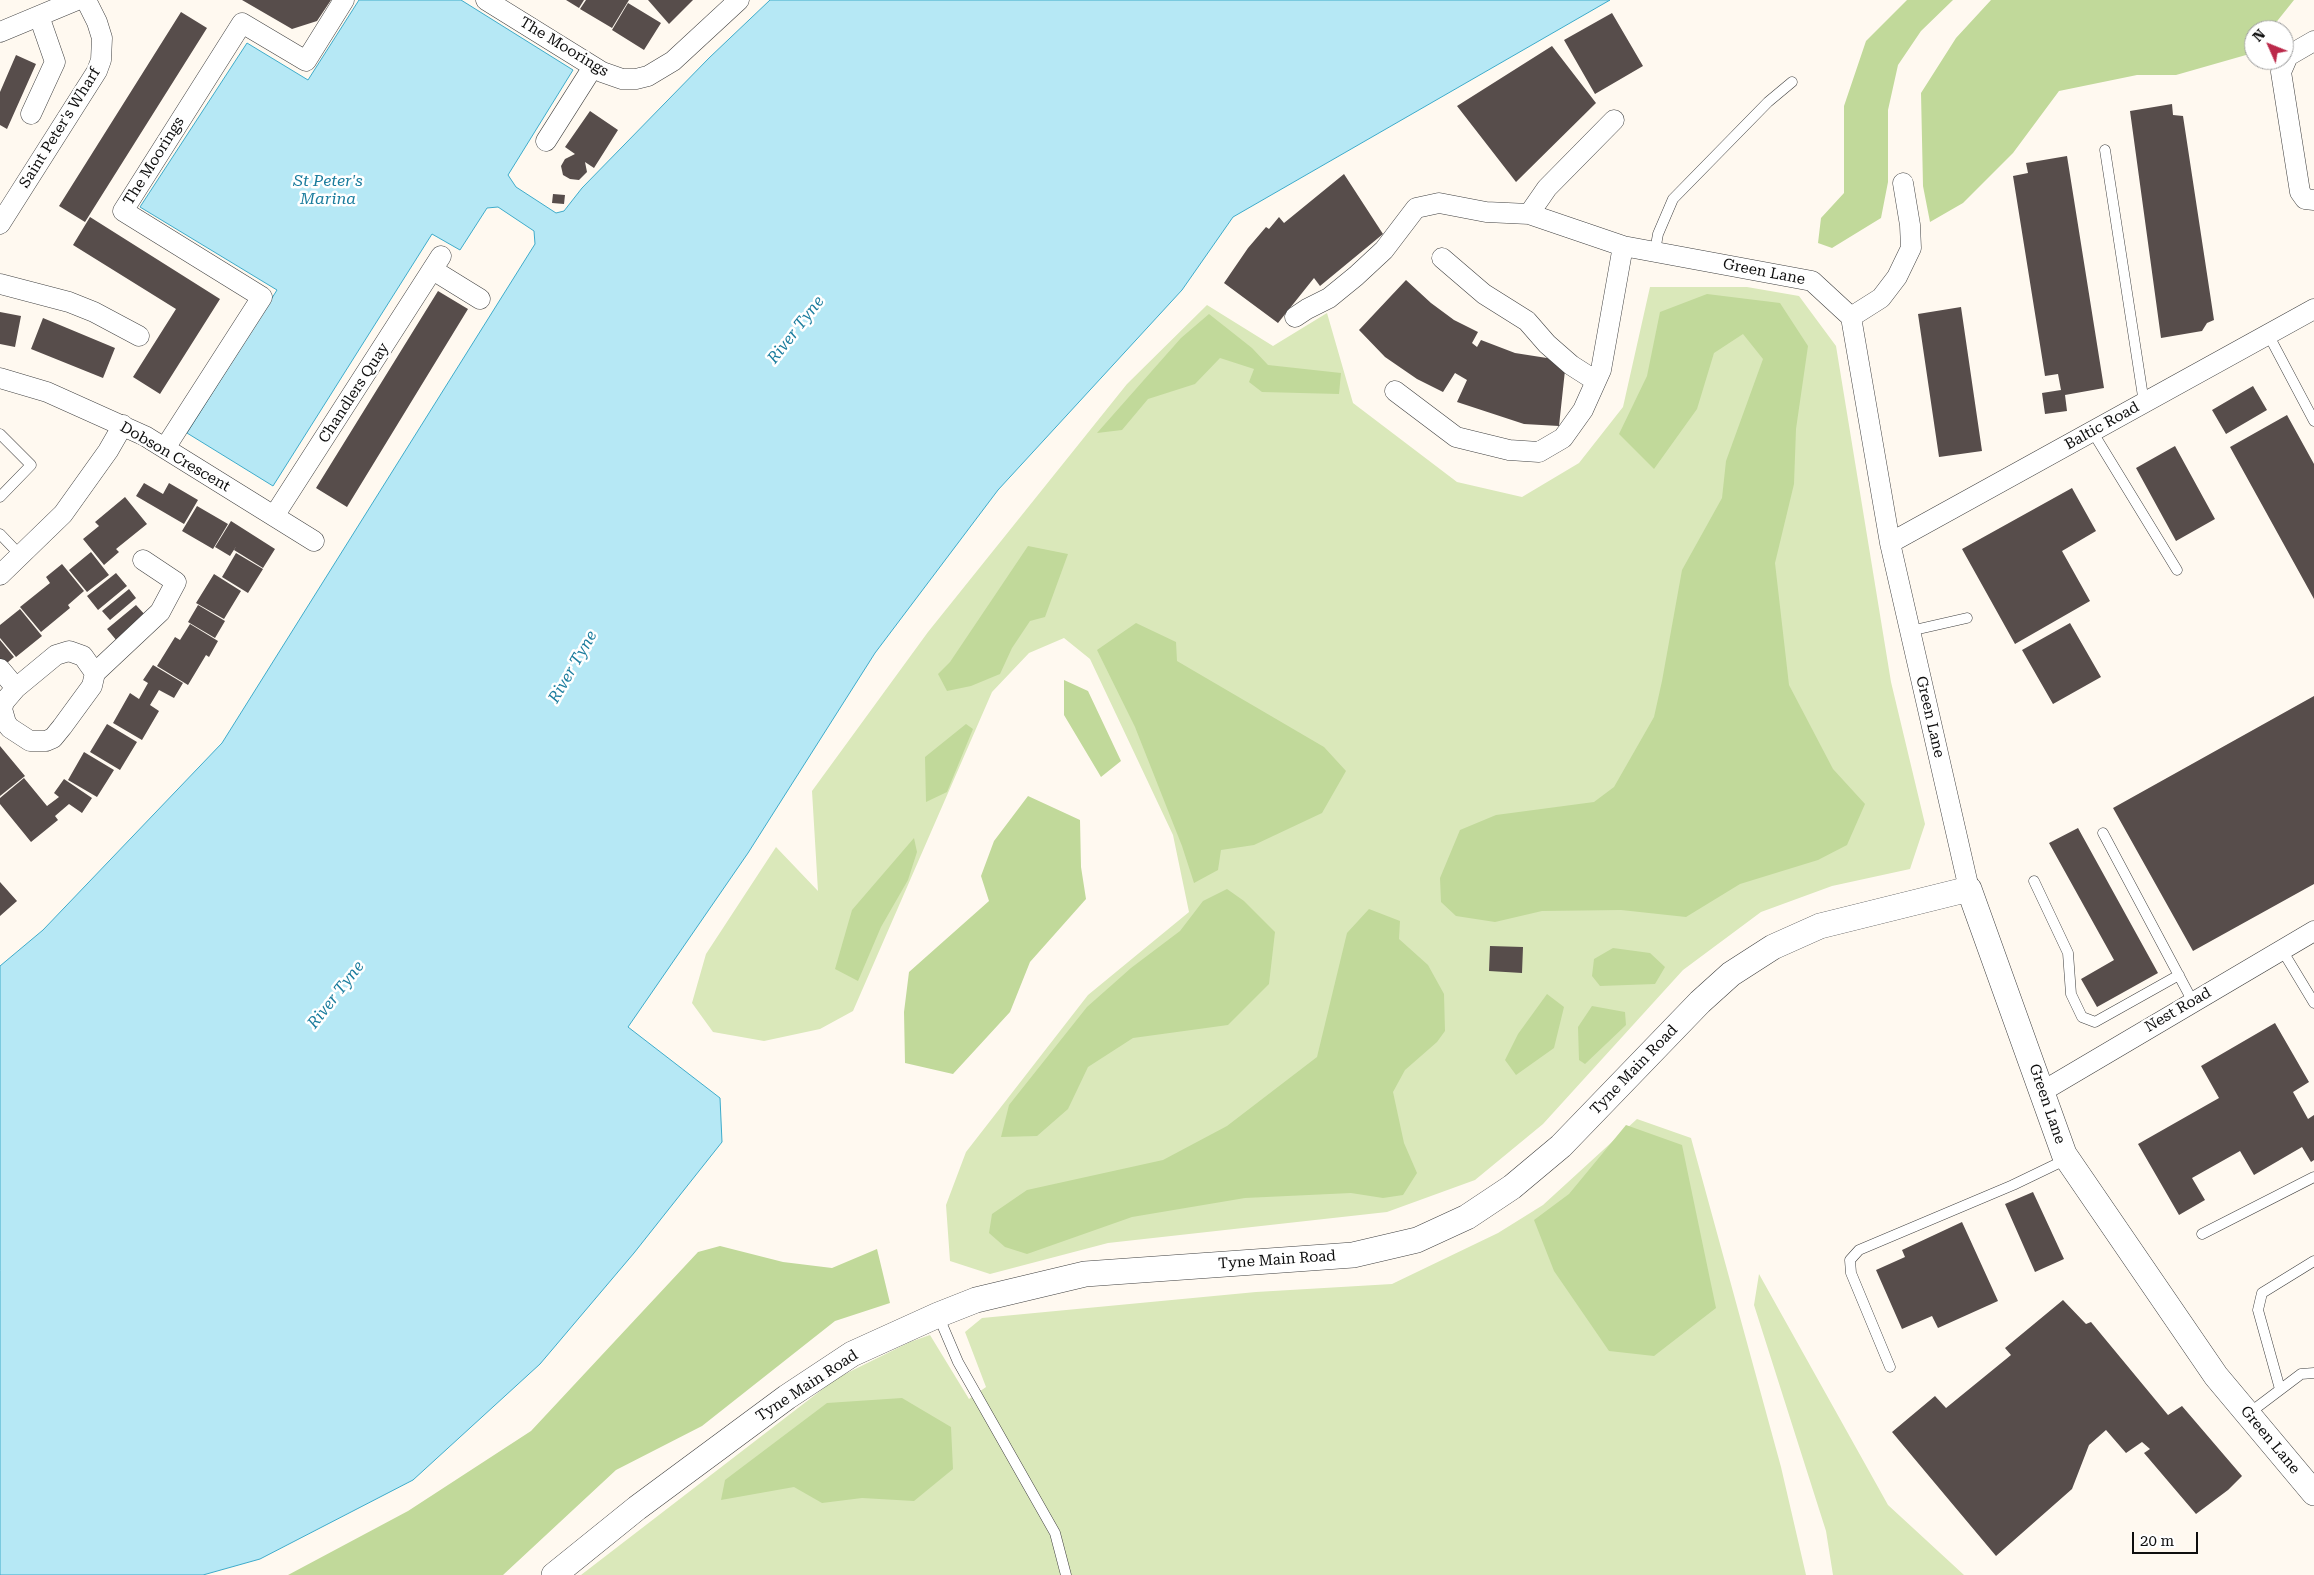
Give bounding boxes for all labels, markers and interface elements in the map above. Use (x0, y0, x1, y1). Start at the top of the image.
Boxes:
street label: The Moorings (516, 13, 612, 81)
north arrow (2244, 20, 2294, 70)
text: N (2249, 26, 2268, 45)
street label: Saint Peter's Wharf (16, 65, 104, 191)
street label: The Moorings (120, 114, 188, 208)
water label: St Peter's Marina (293, 171, 363, 209)
street label: Green Lane (1721, 255, 1807, 289)
water label: River Tyne (764, 292, 828, 368)
street label: Chandlers Quay (315, 340, 393, 446)
street label: Baltic Road (2062, 398, 2142, 454)
street label: Dobson Crescent (117, 418, 233, 496)
water label: River Tyne (545, 627, 601, 707)
street label: Green Lane (1912, 674, 1948, 760)
water label: River Tyne (304, 957, 368, 1033)
street label: Nest Road (2142, 984, 2214, 1036)
street label: Tyne Main Road (1587, 1021, 1681, 1119)
street label: Green Lane (2025, 1062, 2069, 1146)
street label: Tyne Main Road (1218, 1247, 1336, 1273)
street label: Tyne Main Road (753, 1346, 861, 1426)
street label: Green Lane (2236, 1402, 2304, 1478)
scale bar (2134, 1522, 2200, 1554)
text: 20 m (2140, 1532, 2174, 1550)

